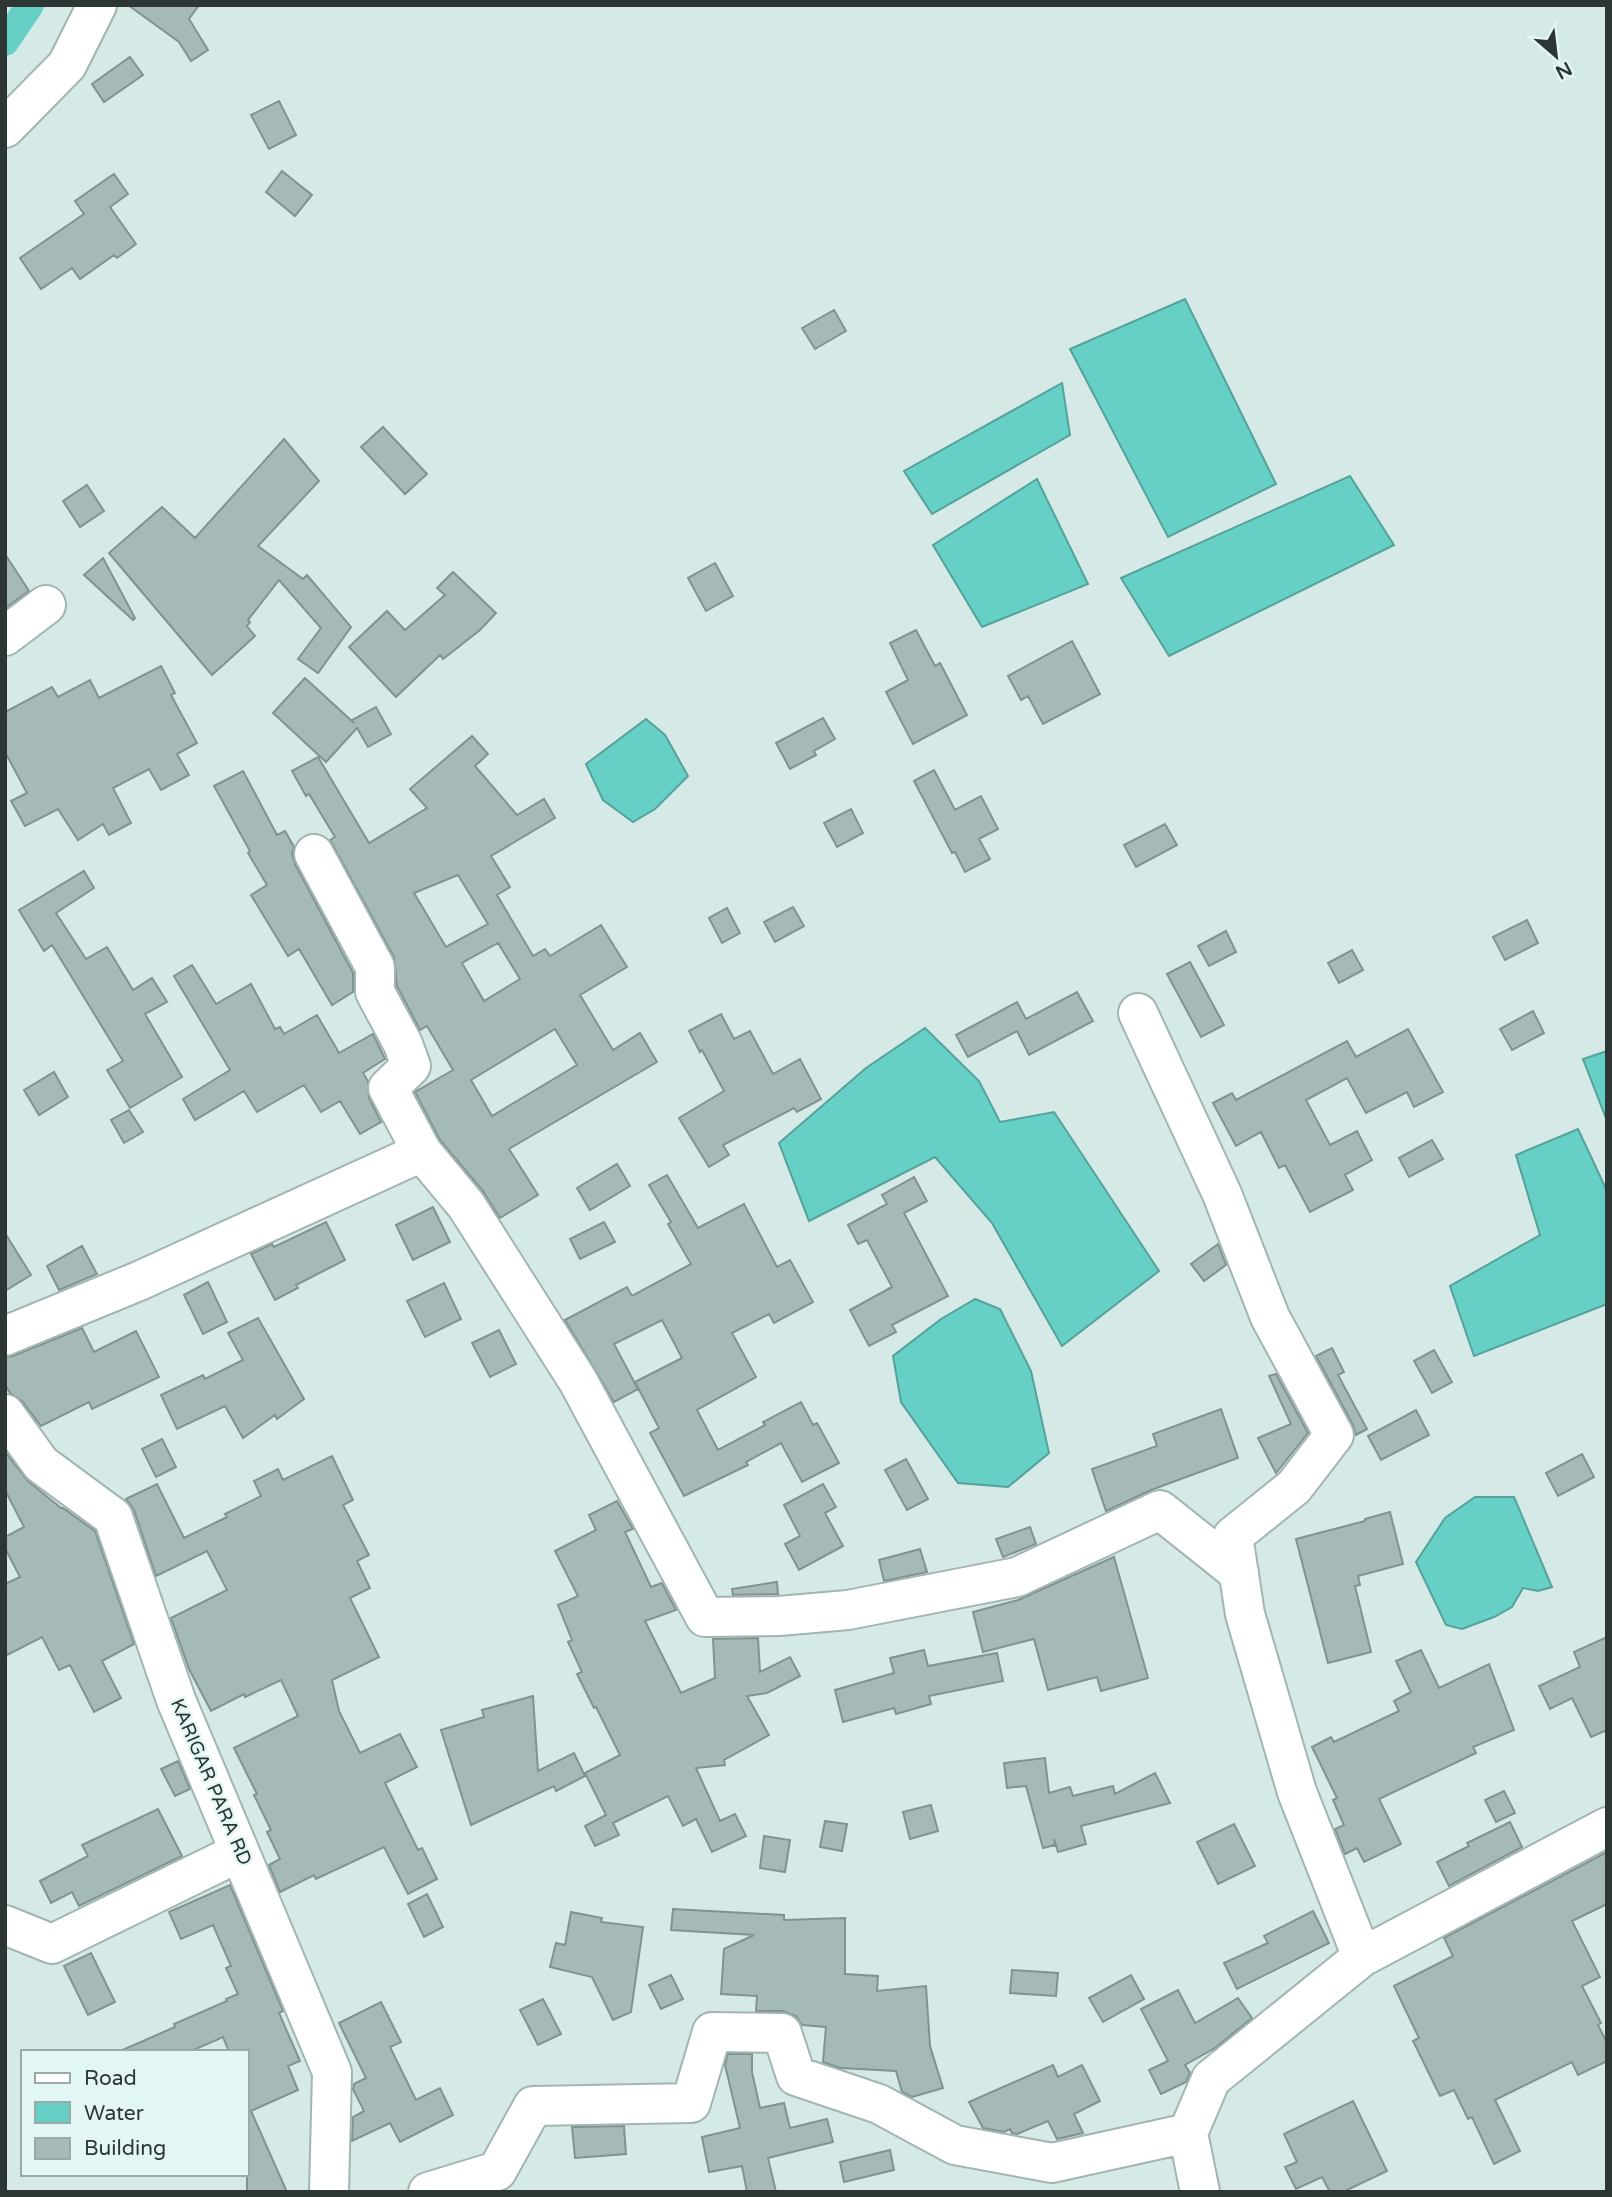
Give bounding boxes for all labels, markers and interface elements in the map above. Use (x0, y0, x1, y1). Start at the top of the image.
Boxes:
north arrow (1521, 21, 1591, 91)
text: N (1552, 57, 1575, 83)
street label: KARIGAR PARA RD (166, 1695, 256, 1869)
legend (21, 2050, 248, 2176)
text: Road (84, 2066, 137, 2091)
text: Water (84, 2101, 144, 2126)
text: Building (84, 2136, 166, 2161)

